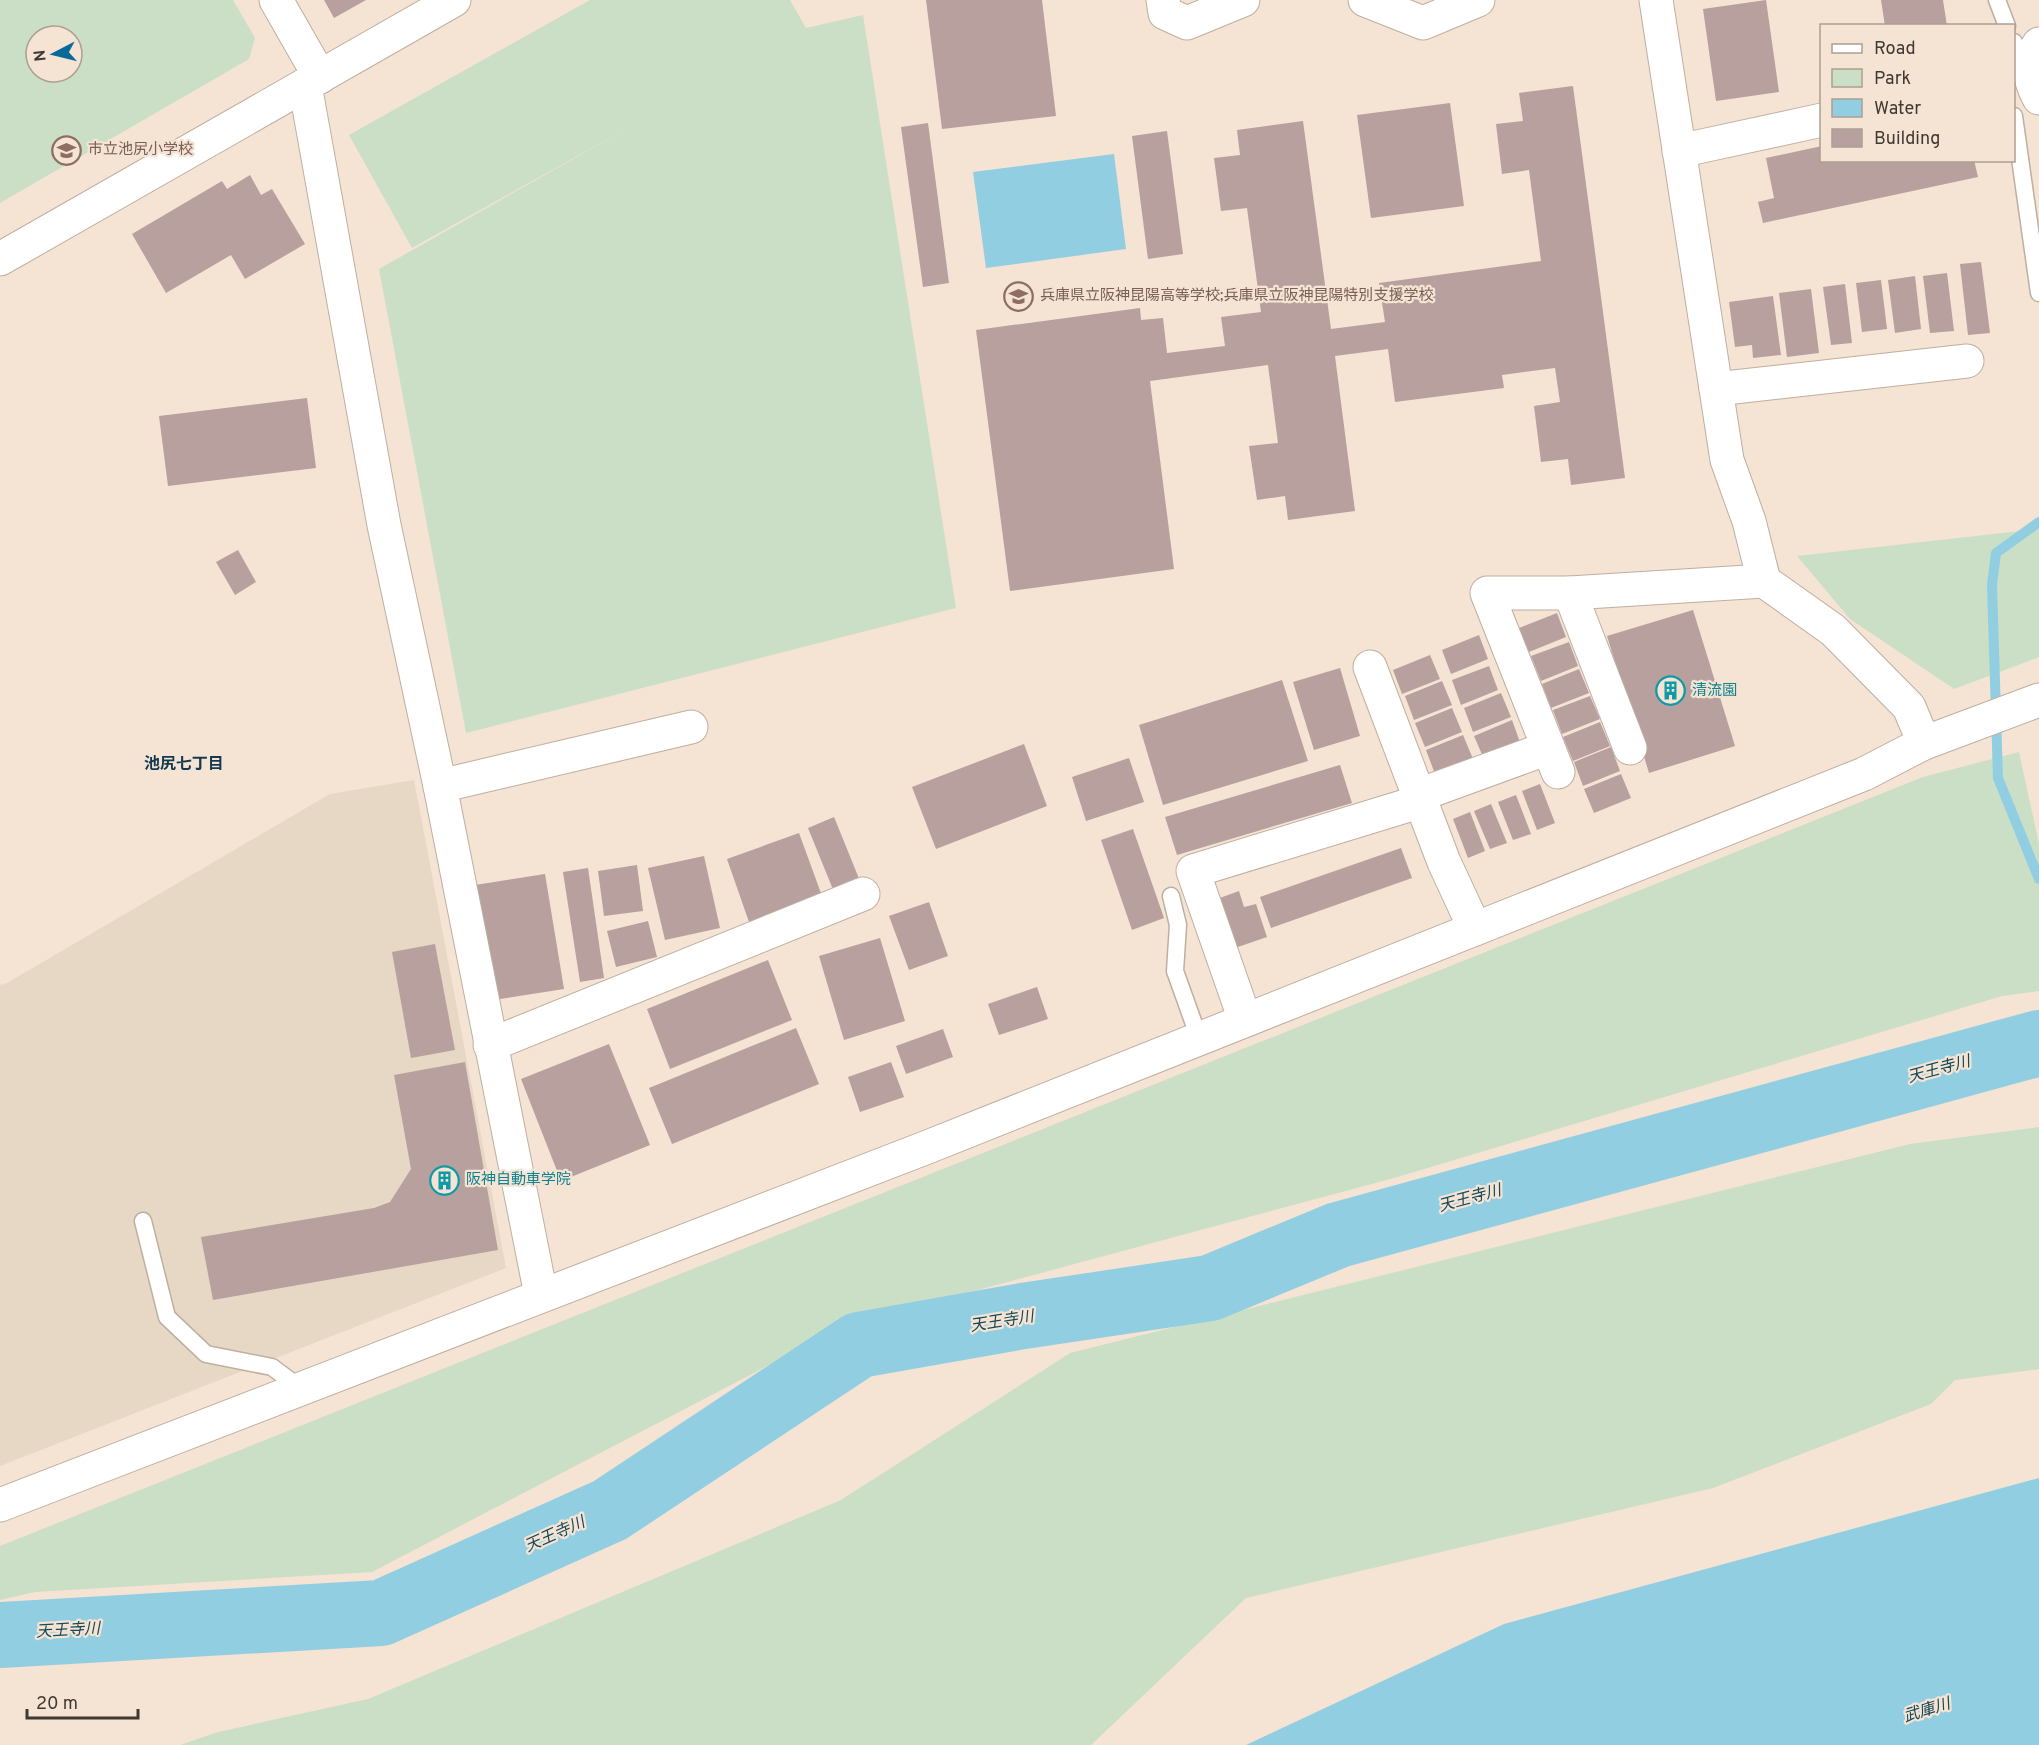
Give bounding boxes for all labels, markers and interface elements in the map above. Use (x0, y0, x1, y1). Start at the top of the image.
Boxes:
north arrow (24, 24, 84, 84)
legend (1820, 24, 2015, 162)
text: Road (1874, 38, 1916, 61)
text: N (30, 49, 52, 63)
text: Park (1874, 68, 1911, 91)
text: Water (1874, 98, 1921, 121)
text: Building (1874, 128, 1940, 151)
school or university icon: 市立池尻小学校 (51, 134, 83, 166)
place label: 市立池尻小学校 (88, 141, 193, 160)
school or university icon: 兵庫県立阪神昆陽高等学校;兵庫県立阪神昆陽特別支援学校 (1003, 280, 1035, 312)
place label: 兵庫県立阪神昆陽高等学校;兵庫県立阪神昆陽特別支援学校 (1040, 287, 1433, 306)
building icon: 清流園 (1655, 675, 1687, 707)
place label: 清流園 (1692, 682, 1737, 701)
district label: 池尻七丁目 (144, 755, 224, 775)
water label: 天王寺川 (1905, 1052, 1974, 1088)
building icon: 阪神自動車学院 (429, 1164, 461, 1196)
place label: 阪神自動車学院 (466, 1171, 571, 1190)
water label: 天王寺川 (1436, 1181, 1505, 1217)
water label: 天王寺川 (969, 1307, 1037, 1337)
water label: 天王寺川 (522, 1512, 590, 1557)
water label: 天王寺川 (36, 1619, 102, 1643)
scale bar (27, 1682, 138, 1720)
text: 20 m (36, 1693, 78, 1716)
water label: 武庫川 (1901, 1694, 1955, 1728)

